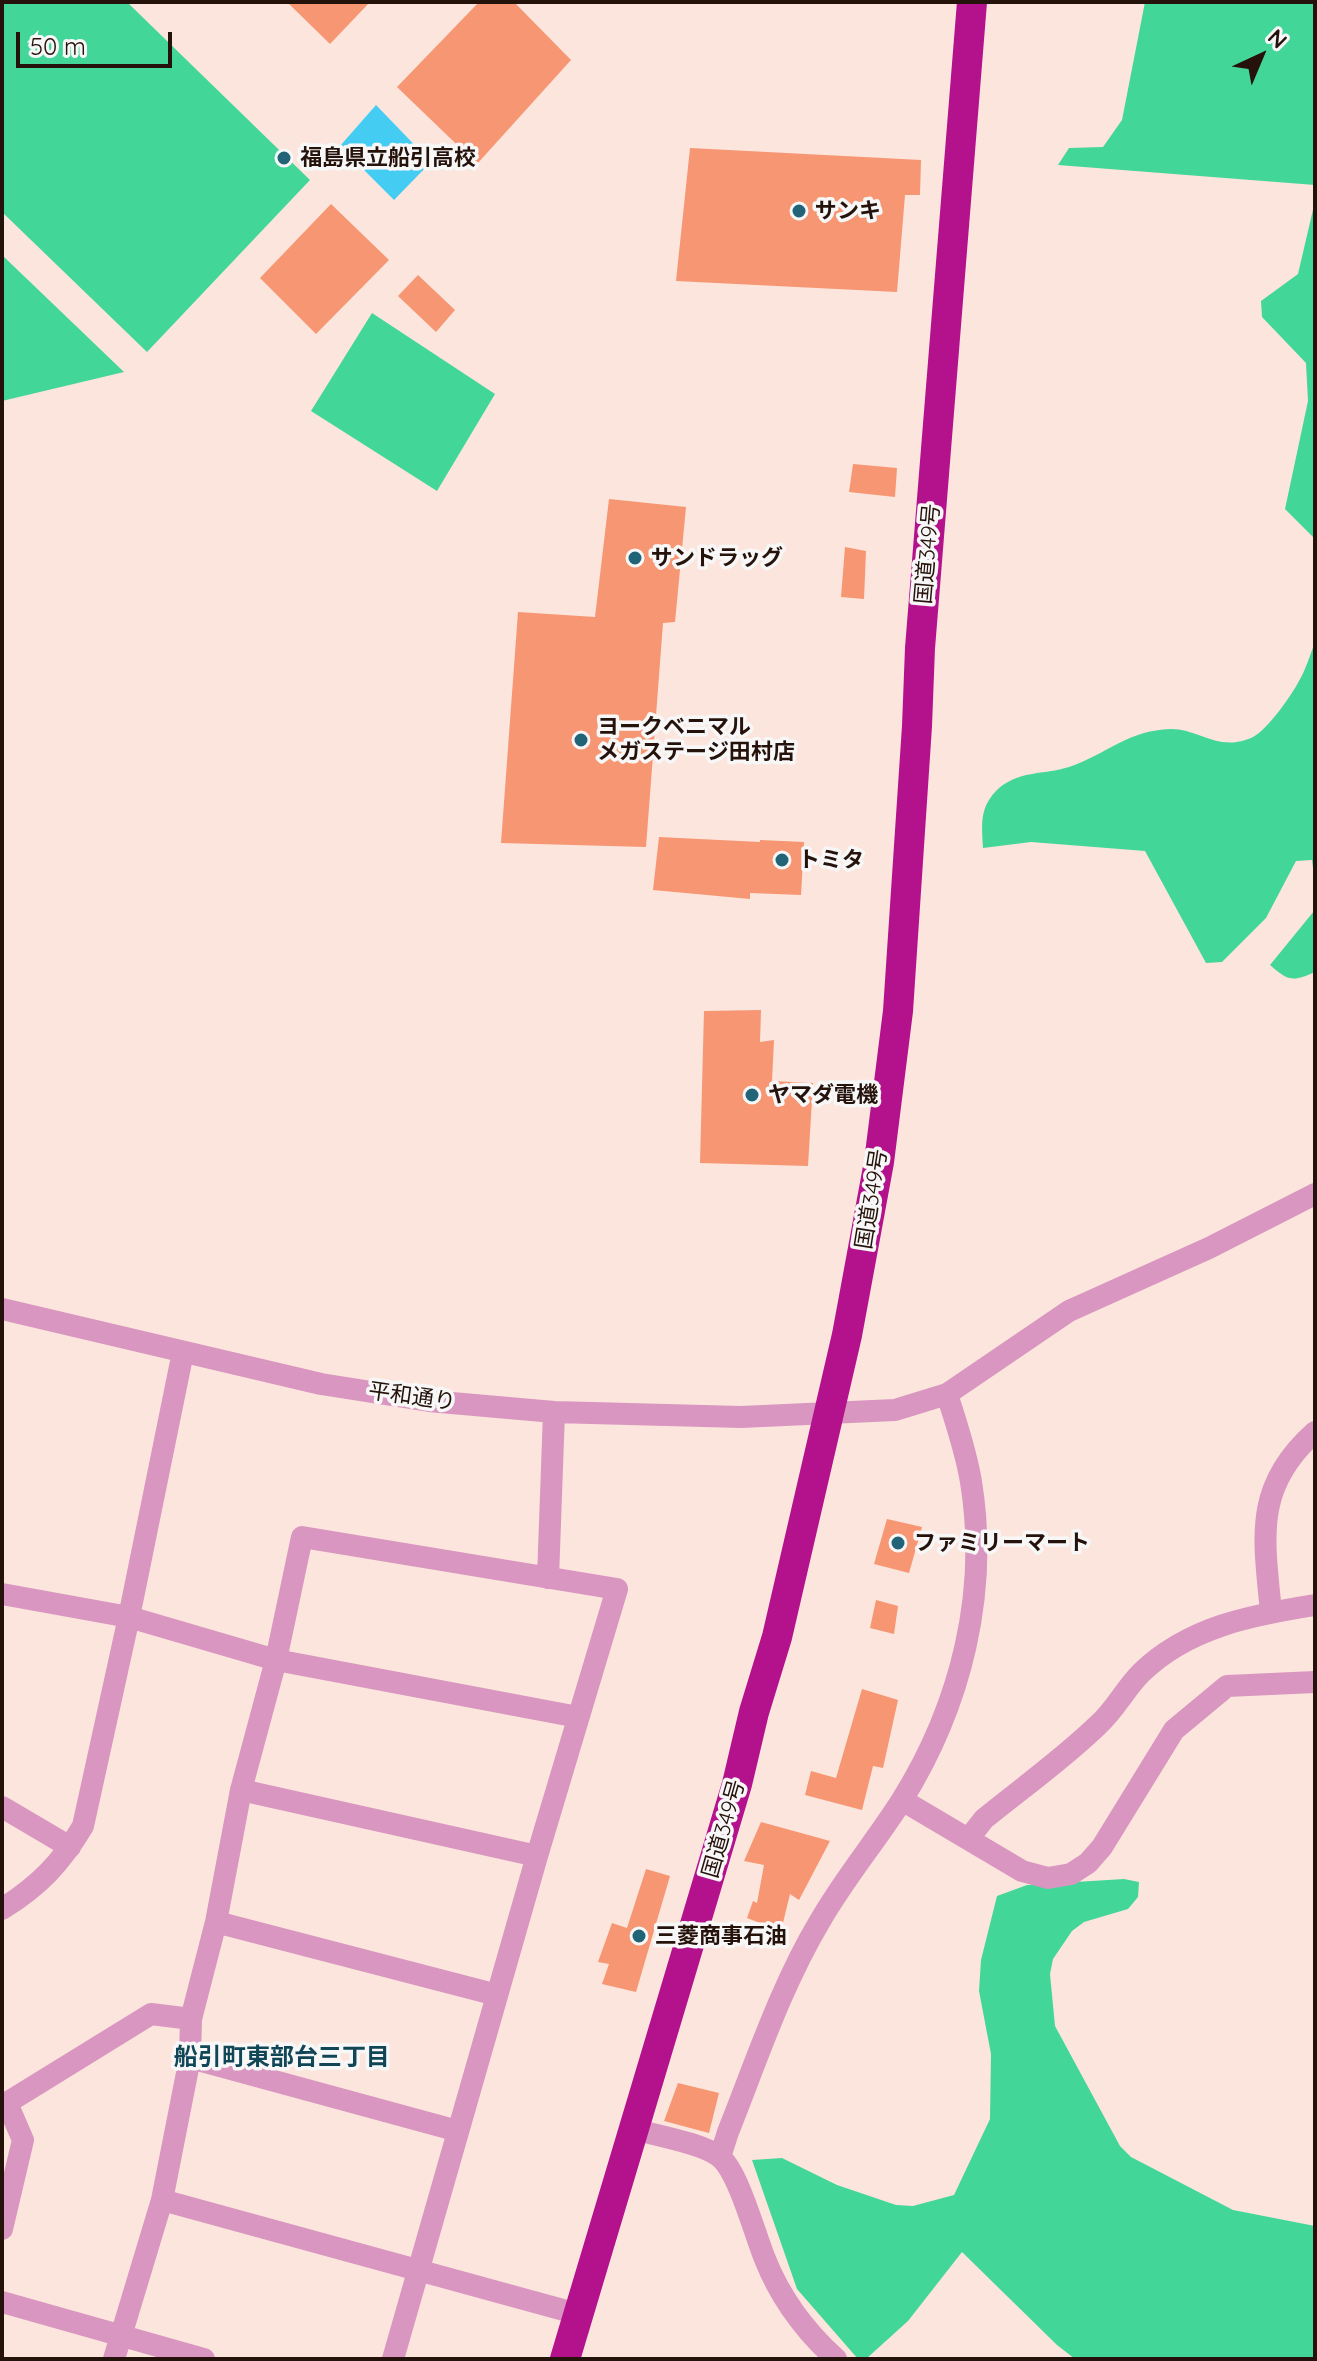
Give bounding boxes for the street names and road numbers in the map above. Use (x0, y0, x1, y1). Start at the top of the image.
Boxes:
street label: 国道349号 (910, 503, 946, 605)
street label: 国道349号 (851, 1147, 893, 1251)
street label: 平和通り (367, 1378, 457, 1416)
street label: 国道349号 (697, 1777, 751, 1881)

